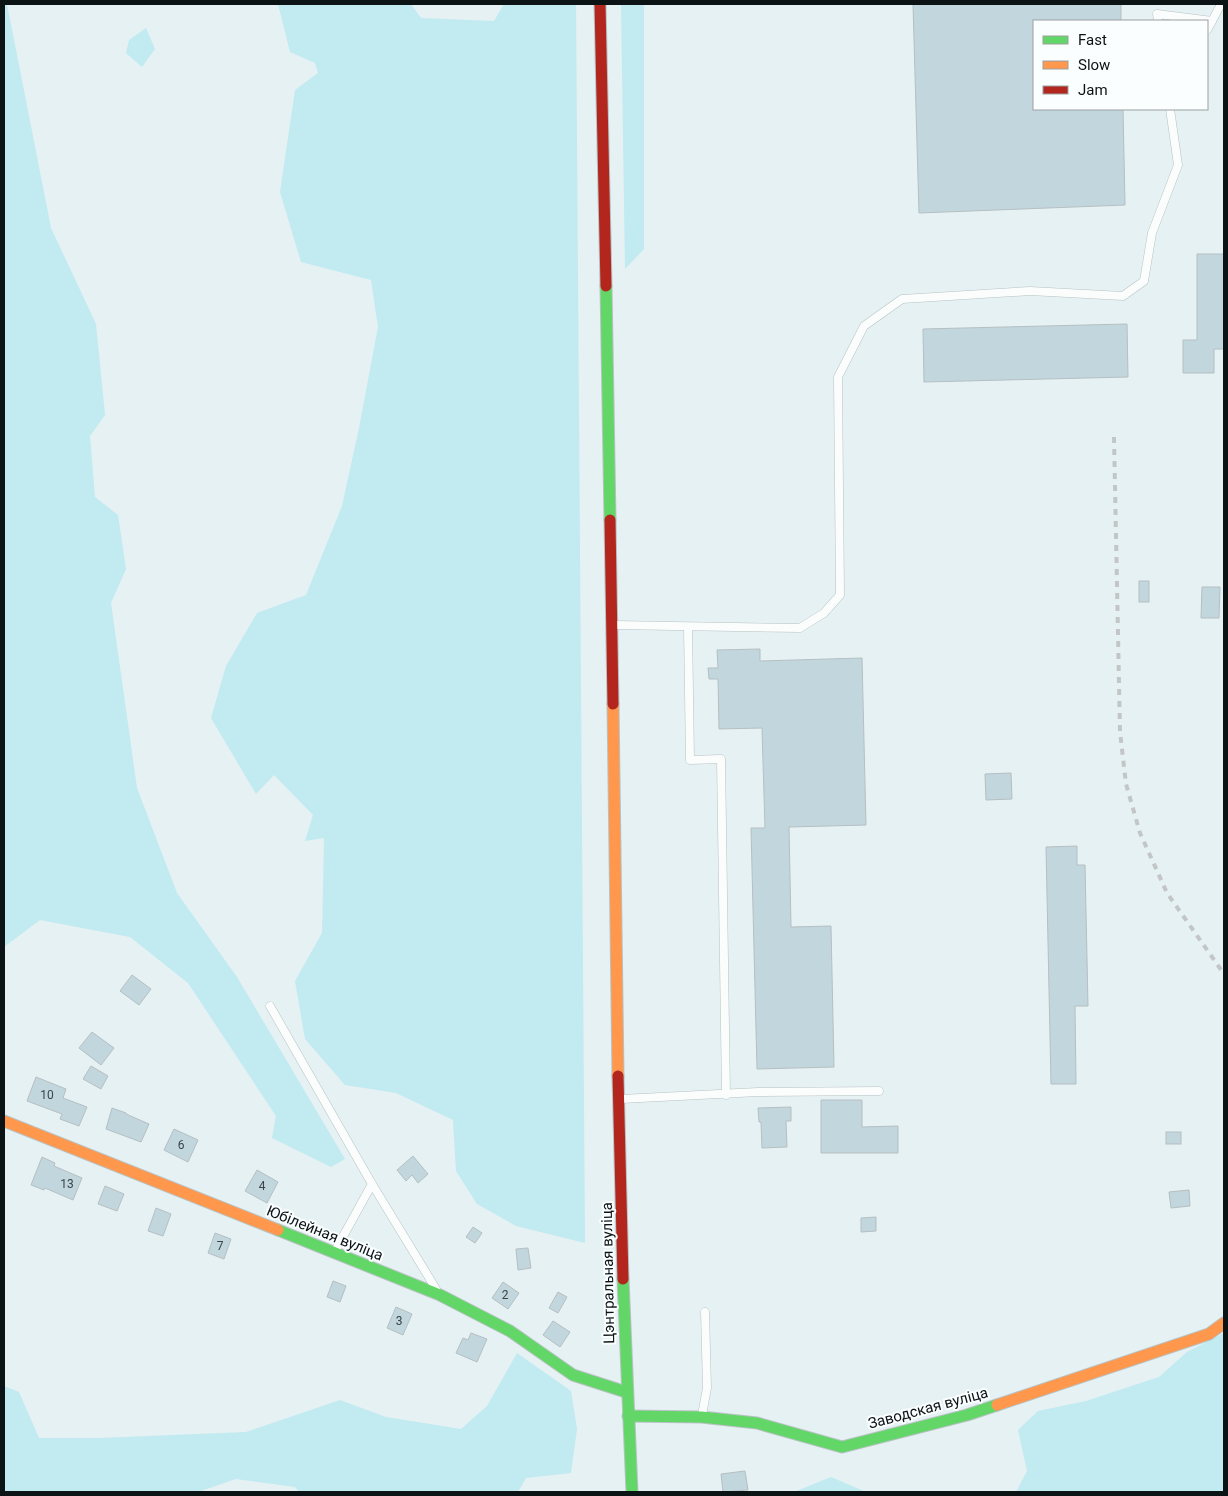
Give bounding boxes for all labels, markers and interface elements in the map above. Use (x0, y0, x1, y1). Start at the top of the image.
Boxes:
legend (1033, 20, 1208, 110)
text: Fast (1078, 31, 1107, 49)
text: Slow (1078, 56, 1110, 74)
text: Jam (1078, 81, 1108, 99)
house number: 10 (40, 1088, 54, 1102)
house number: 6 (178, 1138, 185, 1152)
house number: 13 (60, 1177, 74, 1191)
house number: 4 (259, 1179, 266, 1193)
street label: Юбілейная вуліца (264, 1201, 386, 1265)
street label: Цэнтральная вуліца (598, 1202, 618, 1344)
house number: 7 (217, 1239, 224, 1253)
house number: 2 (502, 1288, 509, 1302)
house number: 3 (396, 1314, 402, 1328)
street label: Заводская вуліца (866, 1383, 990, 1433)

